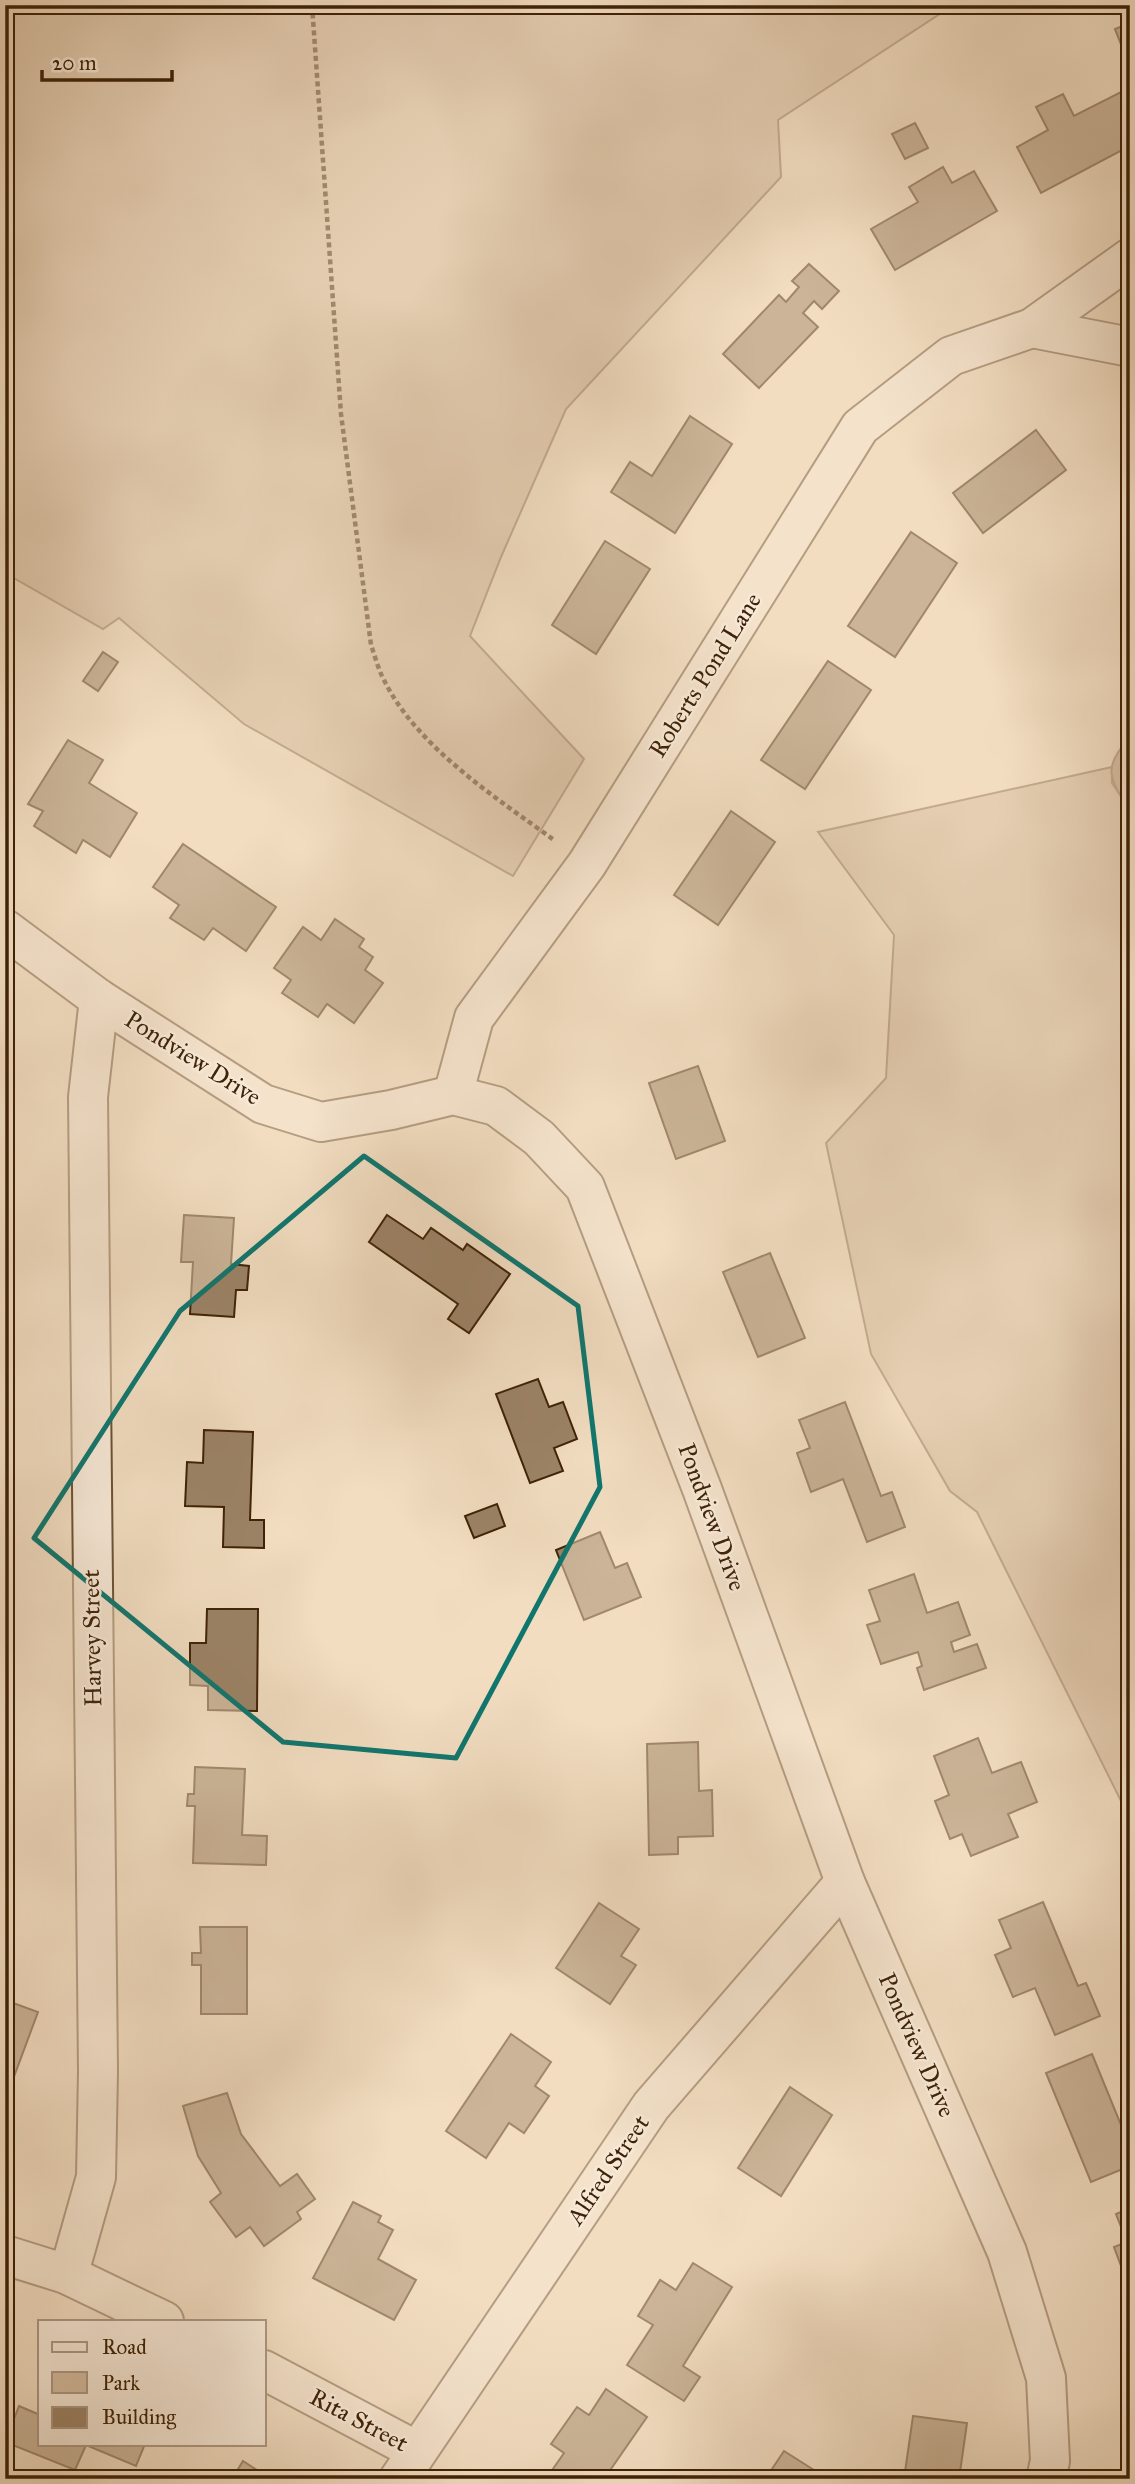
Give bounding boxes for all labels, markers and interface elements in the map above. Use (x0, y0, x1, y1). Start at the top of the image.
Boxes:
scale bar (42, 38, 172, 82)
text: 20 m (52, 50, 97, 76)
street label: Roberts Pond Lane (642, 587, 768, 763)
street label: Pondview Drive (119, 1004, 267, 1112)
street label: Pondview Drive (671, 1439, 753, 1595)
street label: Harvey Street (76, 1569, 108, 1707)
street label: Pondview Drive (872, 1968, 962, 2122)
street label: Alfred Street (560, 2109, 656, 2232)
legend (38, 2320, 266, 2446)
text: Road (102, 2334, 147, 2360)
text: Park (102, 2370, 140, 2396)
street label: Rita Street (305, 2382, 414, 2459)
text: Building (102, 2404, 176, 2430)

